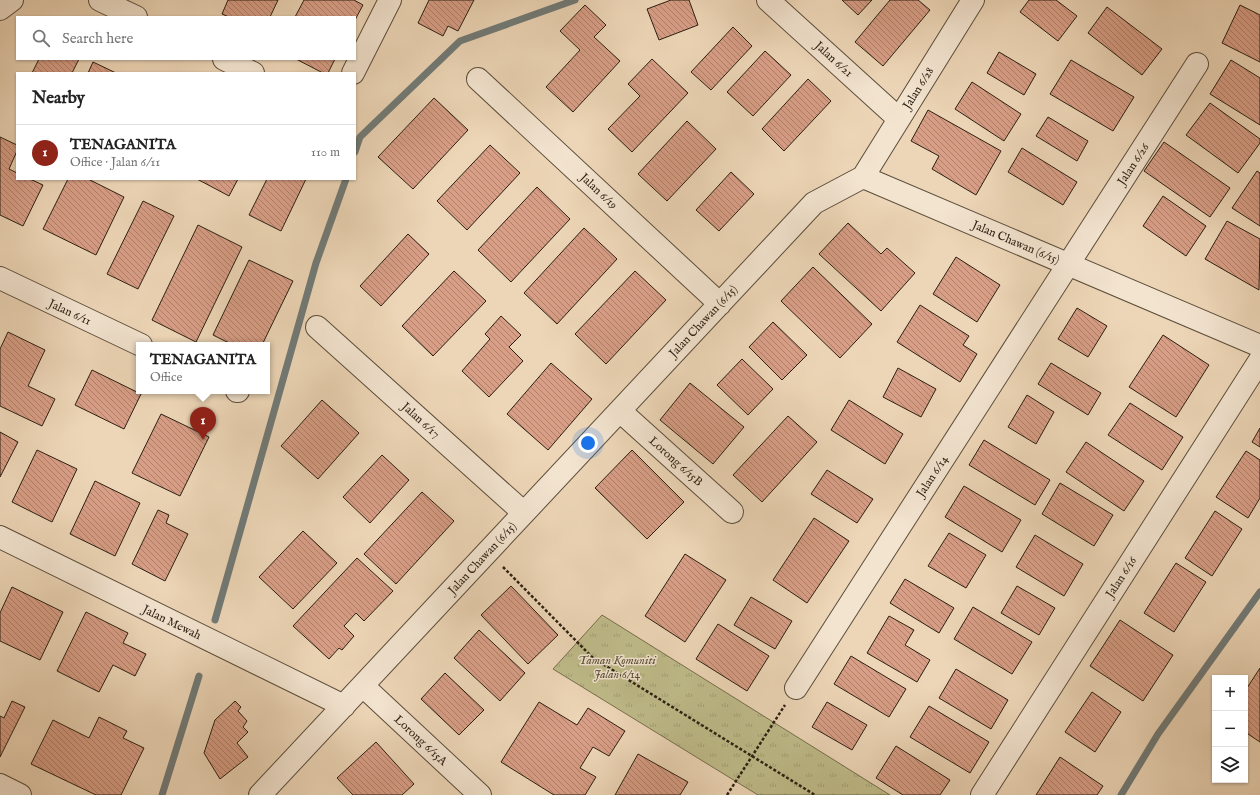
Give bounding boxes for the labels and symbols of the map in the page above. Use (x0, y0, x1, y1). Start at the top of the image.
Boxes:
street label: Jalan 6/21 (809, 37, 856, 81)
street label: Jalan 6/28 (899, 64, 938, 114)
street label: Jalan 6/26 (1113, 140, 1154, 190)
street label: Jalan 6/19 (575, 169, 621, 213)
street label: Jalan Chawan (6/15) (968, 217, 1062, 269)
street label: Jalan Chawan (6/15) (665, 282, 741, 363)
street label: Jalan 6/11 (44, 295, 94, 330)
street label: Jalan 6/17 (396, 398, 443, 442)
pin: 1 (190, 407, 216, 440)
your location (578, 433, 598, 453)
street label: Lorong 6/15B (646, 433, 706, 490)
street label: Jalan 6/14 (912, 452, 952, 502)
street label: Jalan Chawan (6/15) (444, 519, 520, 600)
street label: Jalan 6/16 (1102, 553, 1142, 603)
street label: Jalan Mewah (138, 601, 204, 644)
park label: Taman Komuniti Jalan 6/14 (578, 653, 657, 682)
street label: Lorong 6/15A (391, 712, 451, 769)

